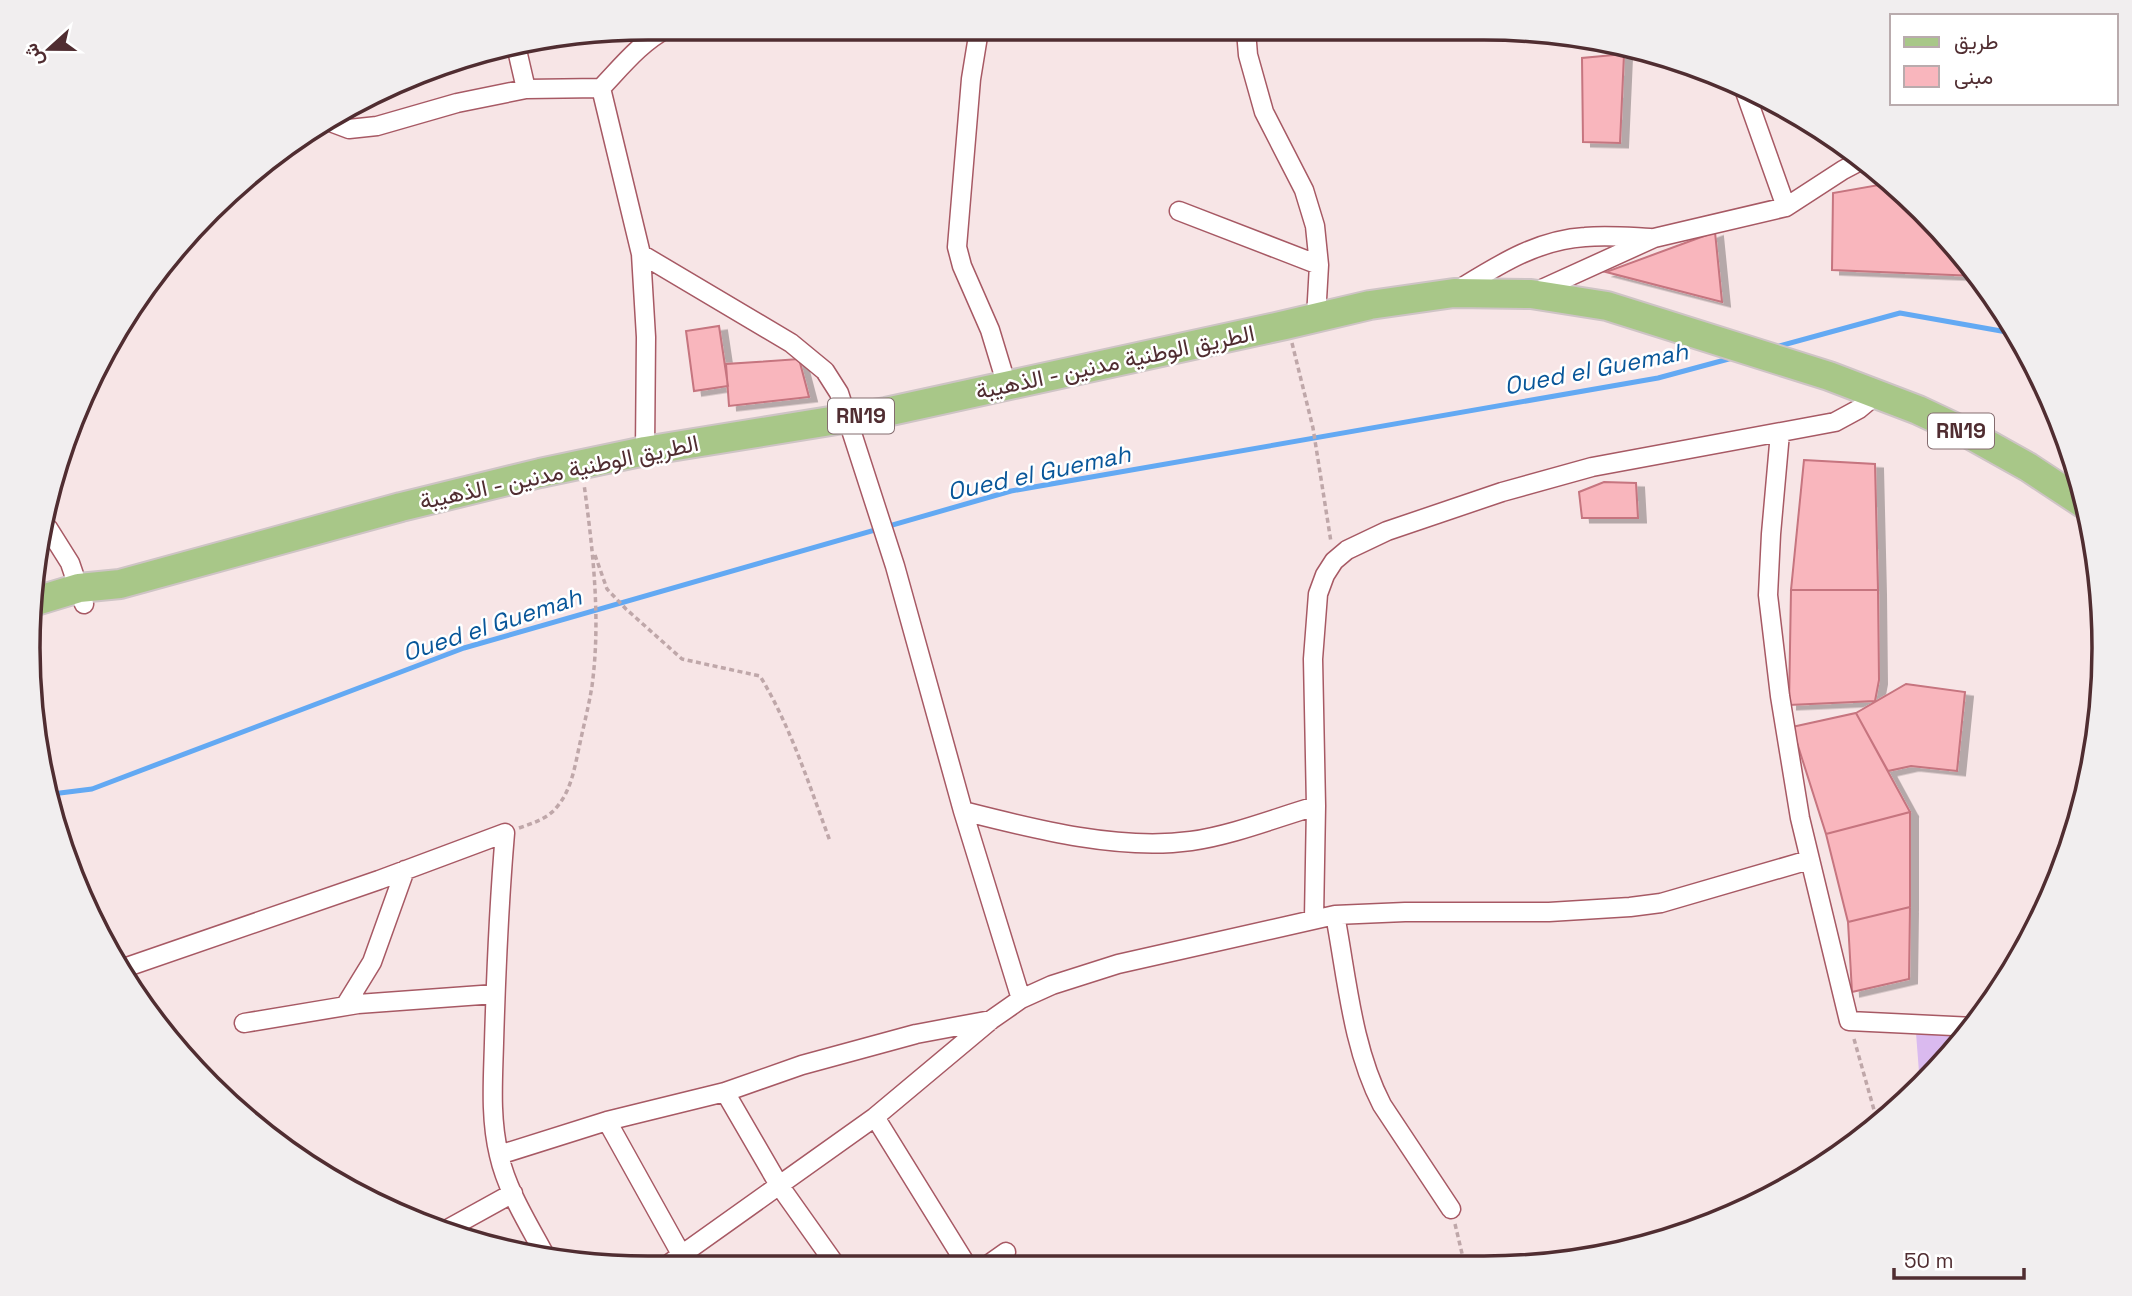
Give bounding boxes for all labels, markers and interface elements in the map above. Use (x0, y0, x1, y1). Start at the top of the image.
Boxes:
north arrow (14, 14, 84, 84)
legend (1890, 14, 2118, 105)
text: طريق (1954, 28, 1999, 55)
text: ش (18, 40, 49, 70)
text: مبنى (1954, 63, 1993, 90)
street label: الطريق الوطنية مدنين - الذهيبة (973, 318, 1257, 406)
water label: Oued el Guemah (1501, 335, 1692, 402)
road number: RN19 (828, 398, 894, 434)
road number: RN19 (1928, 414, 1994, 448)
street label: الطريق الوطنية مدنين - الذهيبة (417, 428, 701, 516)
water label: Oued el Guemah (944, 438, 1135, 507)
water label: Oued el Guemah (398, 581, 587, 668)
scale bar (1894, 1236, 2024, 1280)
text: 50 m (1904, 1247, 1954, 1274)

